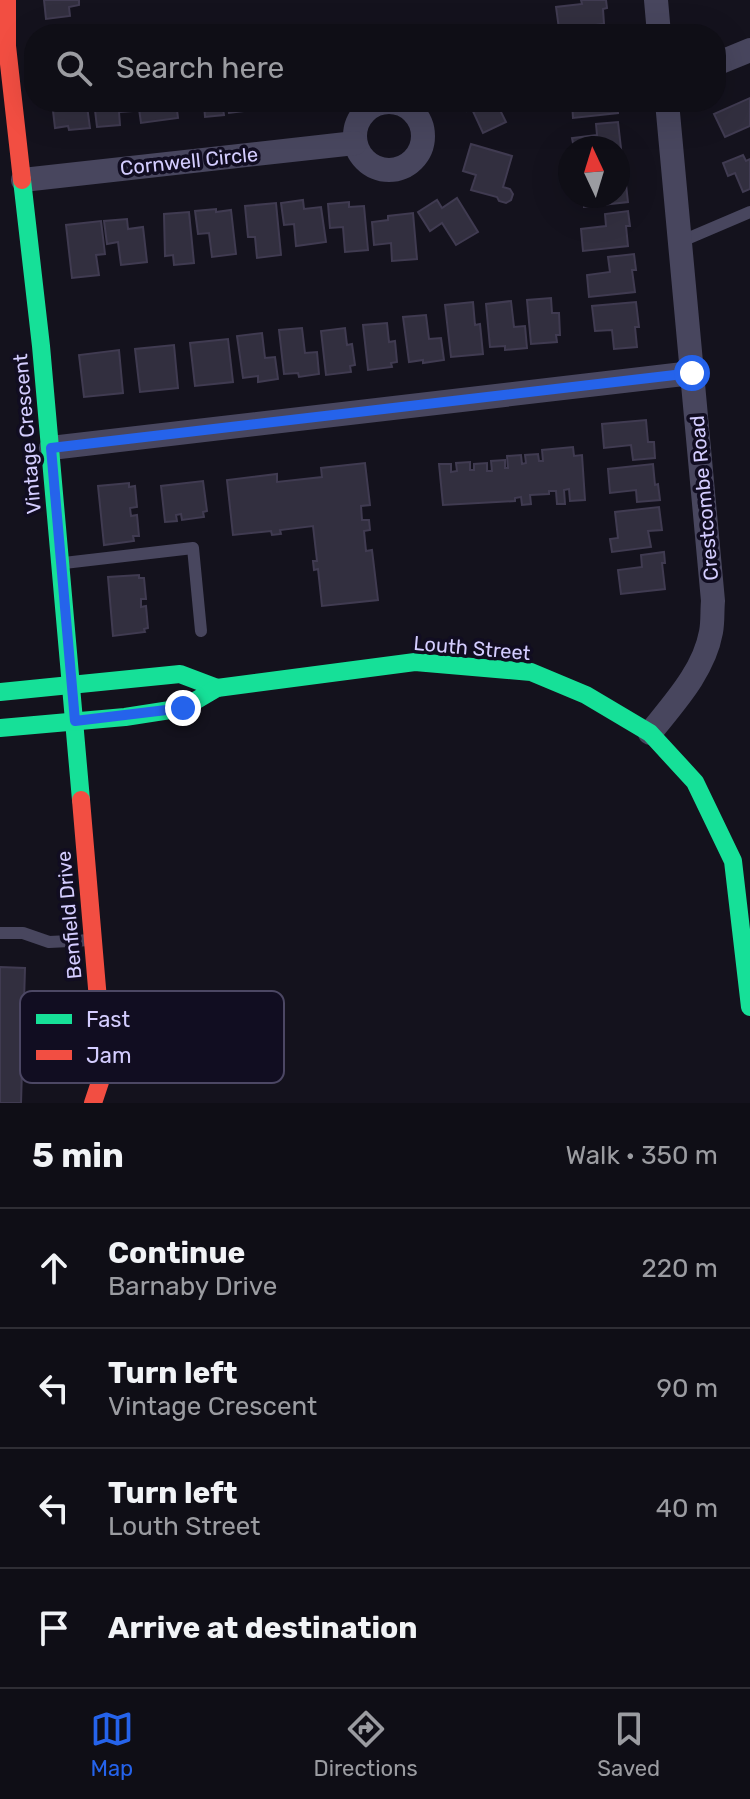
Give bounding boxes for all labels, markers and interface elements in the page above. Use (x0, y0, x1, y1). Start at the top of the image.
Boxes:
search box (24, 24, 726, 112)
icon: search (52, 46, 96, 90)
text: Search here (116, 50, 284, 86)
north arrow (558, 136, 630, 208)
street label: Cornwell Circle (119, 142, 259, 180)
street label: Vintage Crescent (8, 353, 46, 515)
route start (674, 355, 710, 391)
street label: Crestcombe Road (685, 414, 723, 582)
street label: Louth Street (413, 631, 532, 665)
route end (165, 690, 201, 726)
street label: Benfield Drive (51, 850, 87, 980)
legend (20, 991, 284, 1083)
text: Fast (86, 1006, 131, 1033)
text: Jam (86, 1042, 132, 1069)
text: 5 min (32, 1135, 124, 1176)
text: Walk · 350 m (566, 1140, 718, 1171)
text: Continue (108, 1235, 245, 1271)
icon: ahead (32, 1246, 76, 1290)
text: 220 m (641, 1253, 718, 1284)
text: Barnaby Drive (108, 1271, 277, 1302)
text: Turn left (108, 1355, 238, 1391)
icon: left (32, 1366, 76, 1410)
text: 90 m (657, 1373, 718, 1404)
text: Vintage Crescent (108, 1391, 317, 1422)
text: Turn left (108, 1475, 238, 1511)
icon: left (32, 1486, 76, 1530)
text: 40 m (656, 1493, 718, 1524)
text: Louth Street (108, 1511, 260, 1542)
icon: arrive (32, 1606, 76, 1650)
text: Arrive at destination (108, 1610, 418, 1646)
tab: Map (90, 1707, 134, 1782)
tab: Directions (313, 1707, 418, 1782)
tab: Saved (597, 1707, 660, 1782)

